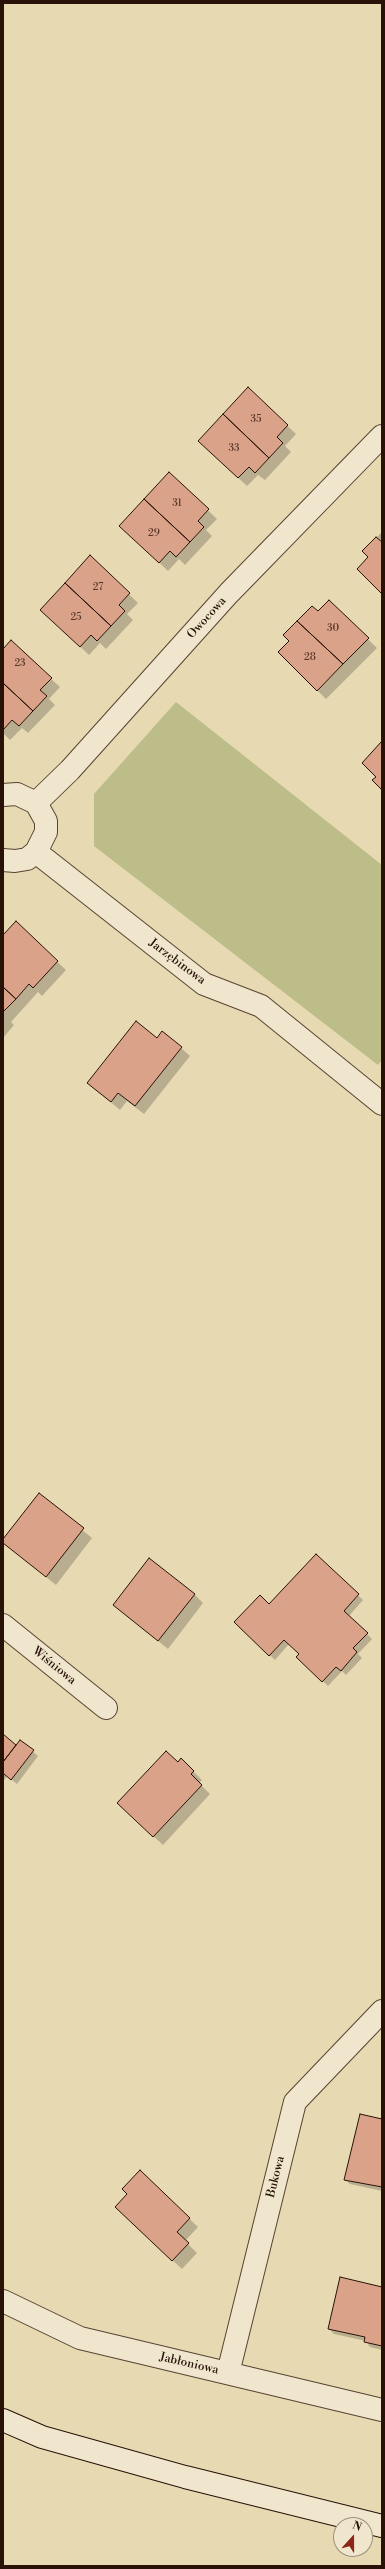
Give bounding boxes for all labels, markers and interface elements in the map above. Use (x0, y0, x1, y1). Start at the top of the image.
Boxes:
house number: 35 (250, 414, 262, 426)
house number: 33 (228, 443, 240, 455)
house number: 31 (172, 498, 182, 510)
house number: 29 (148, 528, 160, 540)
house number: 27 (93, 582, 103, 594)
street label: Owocowa (184, 594, 230, 642)
house number: 25 (70, 612, 82, 624)
house number: 30 (327, 623, 339, 635)
house number: 28 (304, 652, 316, 664)
house number: 23 (14, 658, 26, 670)
street label: Jarzębinowa (146, 936, 208, 988)
street label: Wiśniowa (29, 1644, 79, 1688)
street label: Bukowa (264, 2155, 288, 2199)
street label: Jabłoniowa (158, 2350, 220, 2378)
north arrow (333, 2517, 373, 2557)
text: N (350, 2519, 364, 2535)

